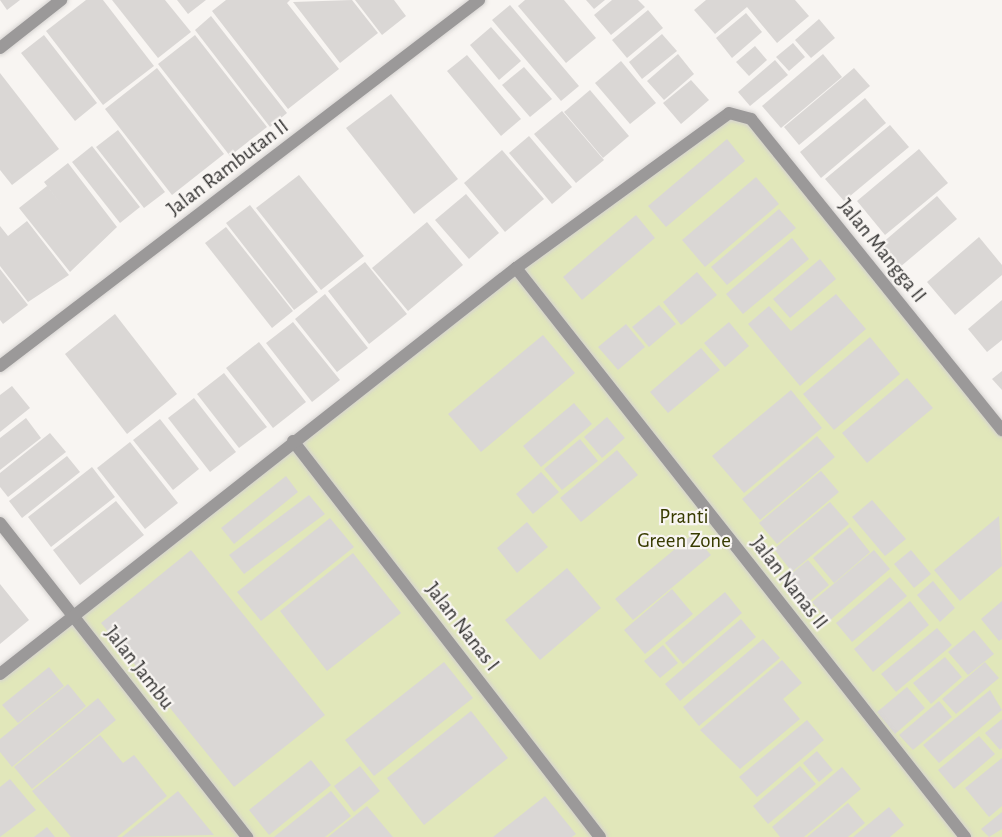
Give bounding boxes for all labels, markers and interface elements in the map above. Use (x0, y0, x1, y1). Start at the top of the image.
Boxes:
street label: Jalan Rambutan II (162, 114, 294, 222)
street label: Jalan Mangga II (833, 194, 931, 308)
park label: Pranti Green Zone (637, 504, 731, 554)
street label: Jalan Nanas II (745, 531, 833, 635)
street label: Jalan Nanas I (420, 578, 504, 676)
street label: Jalan Jambu (99, 621, 179, 715)

